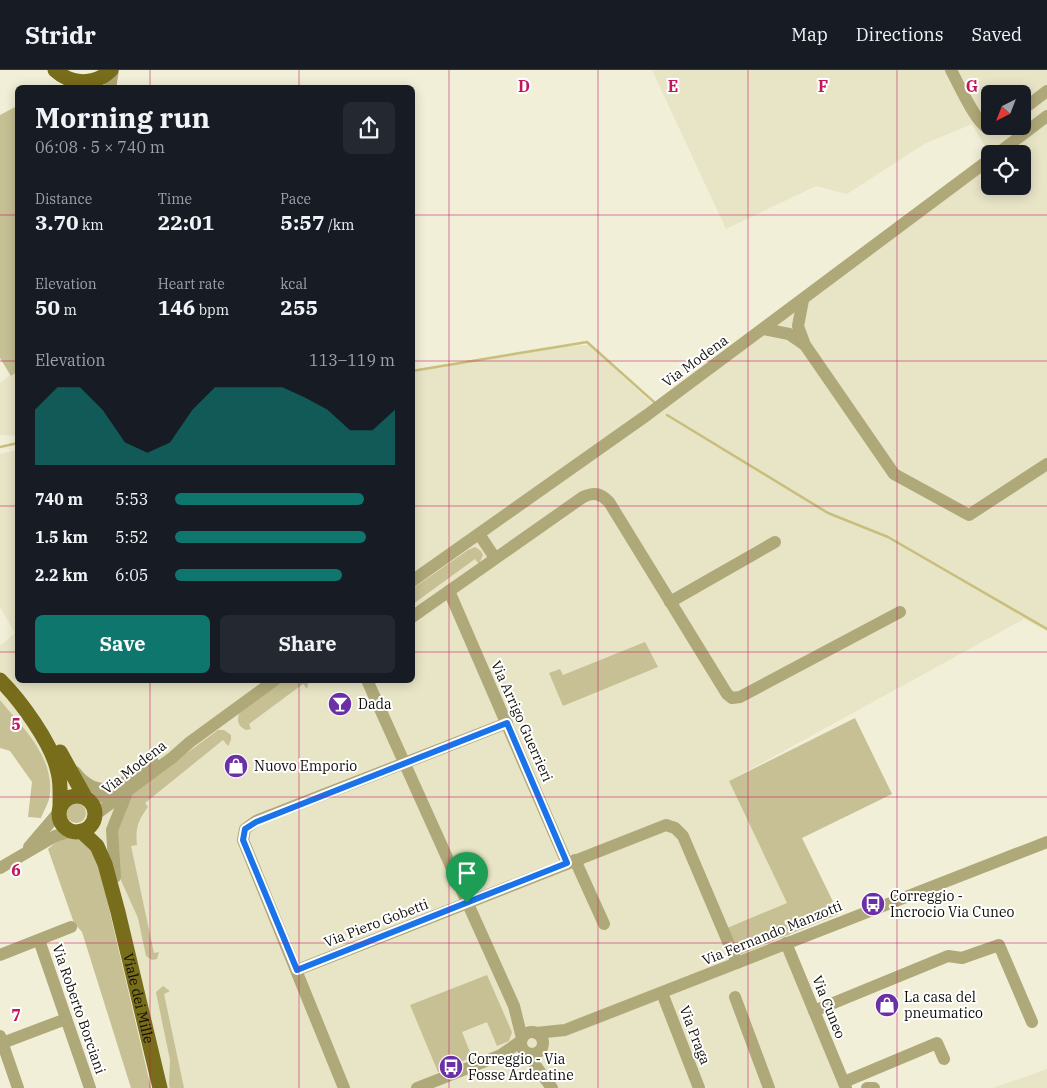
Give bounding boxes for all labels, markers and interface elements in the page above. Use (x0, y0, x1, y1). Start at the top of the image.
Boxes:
text: Stridr (25, 19, 96, 51)
text: Map (791, 23, 828, 46)
text: Directions (856, 23, 944, 46)
text: Saved (972, 23, 1022, 46)
text: D (518, 76, 530, 96)
text: E (668, 76, 678, 96)
text: F (818, 76, 828, 96)
text: G (966, 76, 978, 96)
north arrow (981, 85, 1031, 135)
map controls (981, 85, 1031, 195)
text: Morning run (35, 99, 210, 136)
button: share (343, 102, 395, 154)
text: 06:08 · 5 × 740 m (35, 137, 165, 157)
button: locate (981, 145, 1031, 195)
text: Distance (35, 190, 92, 208)
text: Time (158, 190, 192, 208)
text: Pace (280, 190, 311, 208)
text: 3.70 (35, 208, 79, 236)
text: 22:01 (158, 208, 214, 236)
text: 5:57 (280, 208, 325, 236)
text: km (79, 216, 104, 234)
text: /km (325, 216, 354, 234)
text: Elevation (35, 275, 97, 293)
text: Heart rate (158, 275, 225, 293)
text: kcal (280, 275, 307, 293)
text: 50 (35, 293, 60, 321)
text: 146 (158, 293, 195, 321)
text: 255 (280, 293, 318, 321)
text: m (60, 301, 77, 319)
text: bpm (195, 301, 229, 319)
street label: Via Modena (658, 331, 732, 391)
text: Elevation (35, 350, 105, 370)
text: 113–119 m (309, 350, 395, 370)
text: 740 m (35, 489, 83, 509)
text: 5:53 (115, 489, 148, 509)
text: 1.5 km (35, 527, 88, 547)
text: 5:52 (115, 527, 148, 547)
text: 2.2 km (35, 565, 88, 585)
text: 6:05 (115, 565, 148, 585)
button: Save (35, 615, 210, 673)
button: Share (220, 615, 395, 673)
street label: Via Arrigo Guerrieri (487, 658, 557, 784)
bar icon: Dada (327, 691, 353, 717)
place label: Dada (358, 695, 392, 713)
text: 5 (11, 714, 21, 734)
street label: Via Modena (98, 736, 170, 798)
shop icon: Nuovo Emporio (223, 753, 249, 779)
place label: Nuovo Emporio (254, 757, 357, 775)
pin (446, 852, 488, 903)
icon: arrive (453, 859, 481, 887)
text: 6 (11, 860, 21, 880)
place label: Correggio - Incrocio Via Cuneo (890, 887, 1015, 921)
bus stop icon: Correggio - Incrocio Via Cuneo (860, 891, 886, 917)
street label: Via Piero Gobetti (321, 895, 431, 951)
street label: Via Fernando Manzotti (699, 897, 845, 969)
street label: Via Roberto Borciani (48, 942, 110, 1076)
street label: Viale dei Mille (119, 951, 158, 1045)
street label: Via Cuneo (808, 973, 850, 1041)
place label: La casa del pneumatico (904, 988, 983, 1022)
shop icon: La casa del pneumatico (874, 992, 900, 1018)
street label: Via Praga (676, 1003, 715, 1067)
text: 7 (11, 1005, 21, 1025)
place label: Correggio - Via Fosse Ardeatine (468, 1050, 574, 1084)
bus stop icon: Correggio - Via Fosse Ardeatine (438, 1054, 464, 1080)

